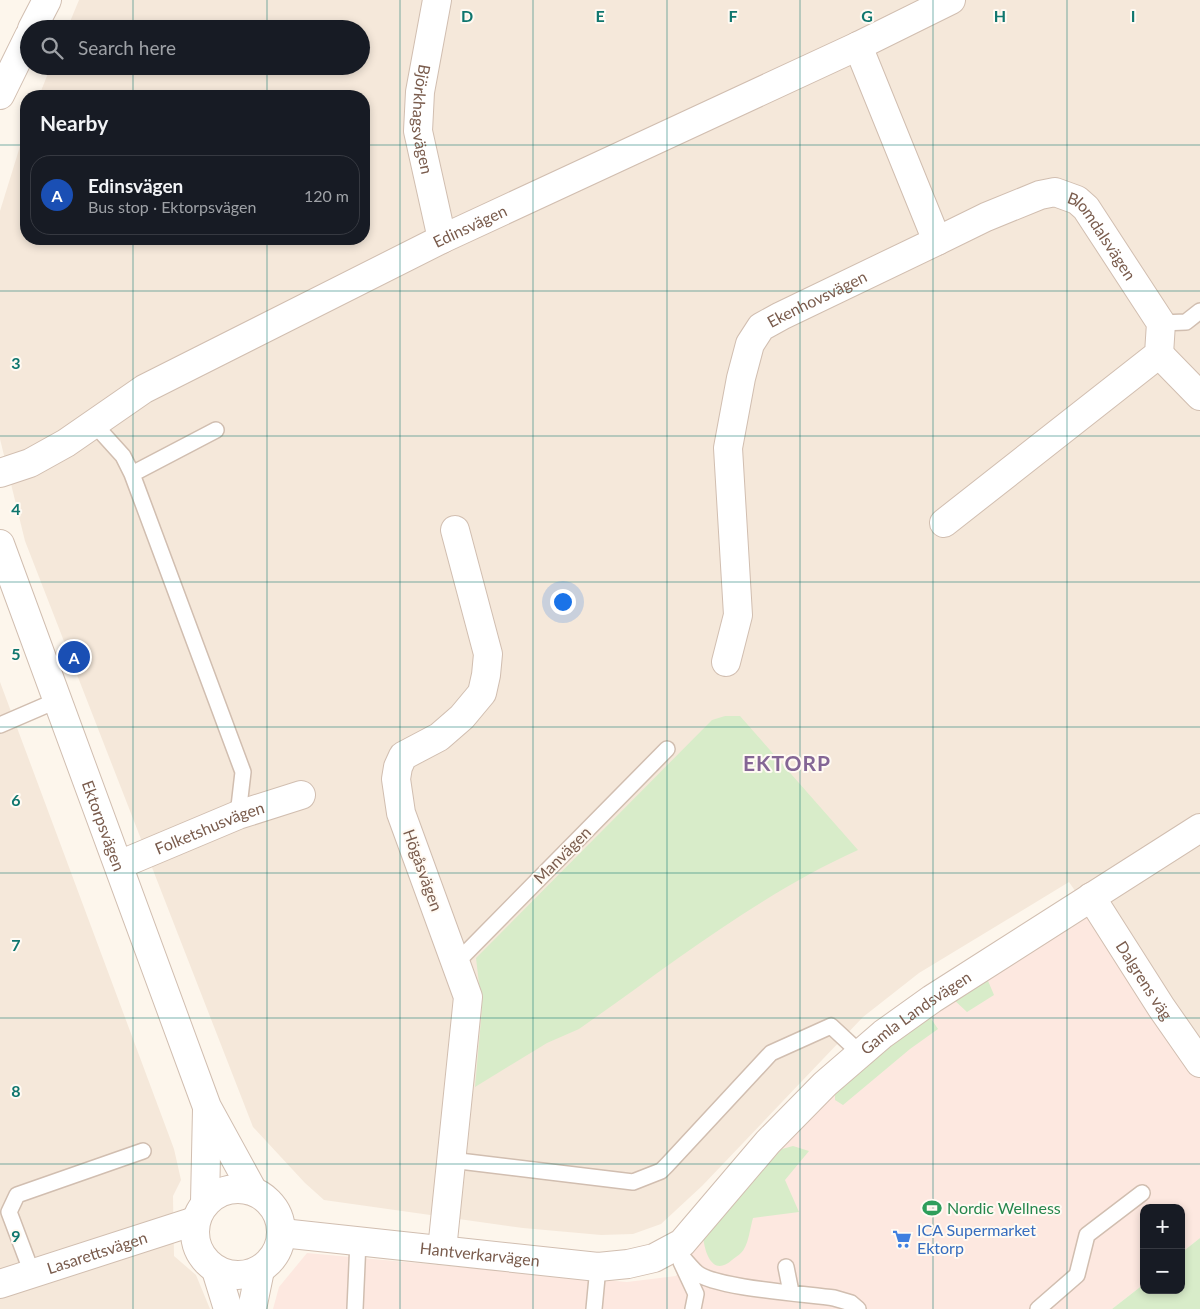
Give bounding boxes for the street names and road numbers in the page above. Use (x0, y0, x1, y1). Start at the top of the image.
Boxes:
street label: Björkhagsvägen (409, 63, 437, 176)
street label: Blomdalsvägen (1065, 187, 1140, 283)
street label: Edinsvägen (430, 200, 510, 251)
street label: Ekenhovsvägen (763, 266, 870, 331)
street label: Ektorpsvägen (79, 777, 129, 873)
street label: Folketshusvägen (152, 797, 267, 858)
street label: Manvägen (529, 822, 594, 887)
street label: Högåsvägen (400, 826, 447, 913)
street label: Dalgrens väg (1112, 937, 1177, 1023)
street label: Gamla Landsvägen (856, 967, 974, 1058)
street label: Lasarettsvägen (44, 1227, 149, 1277)
street label: Hantverkarvägen (419, 1238, 541, 1270)

